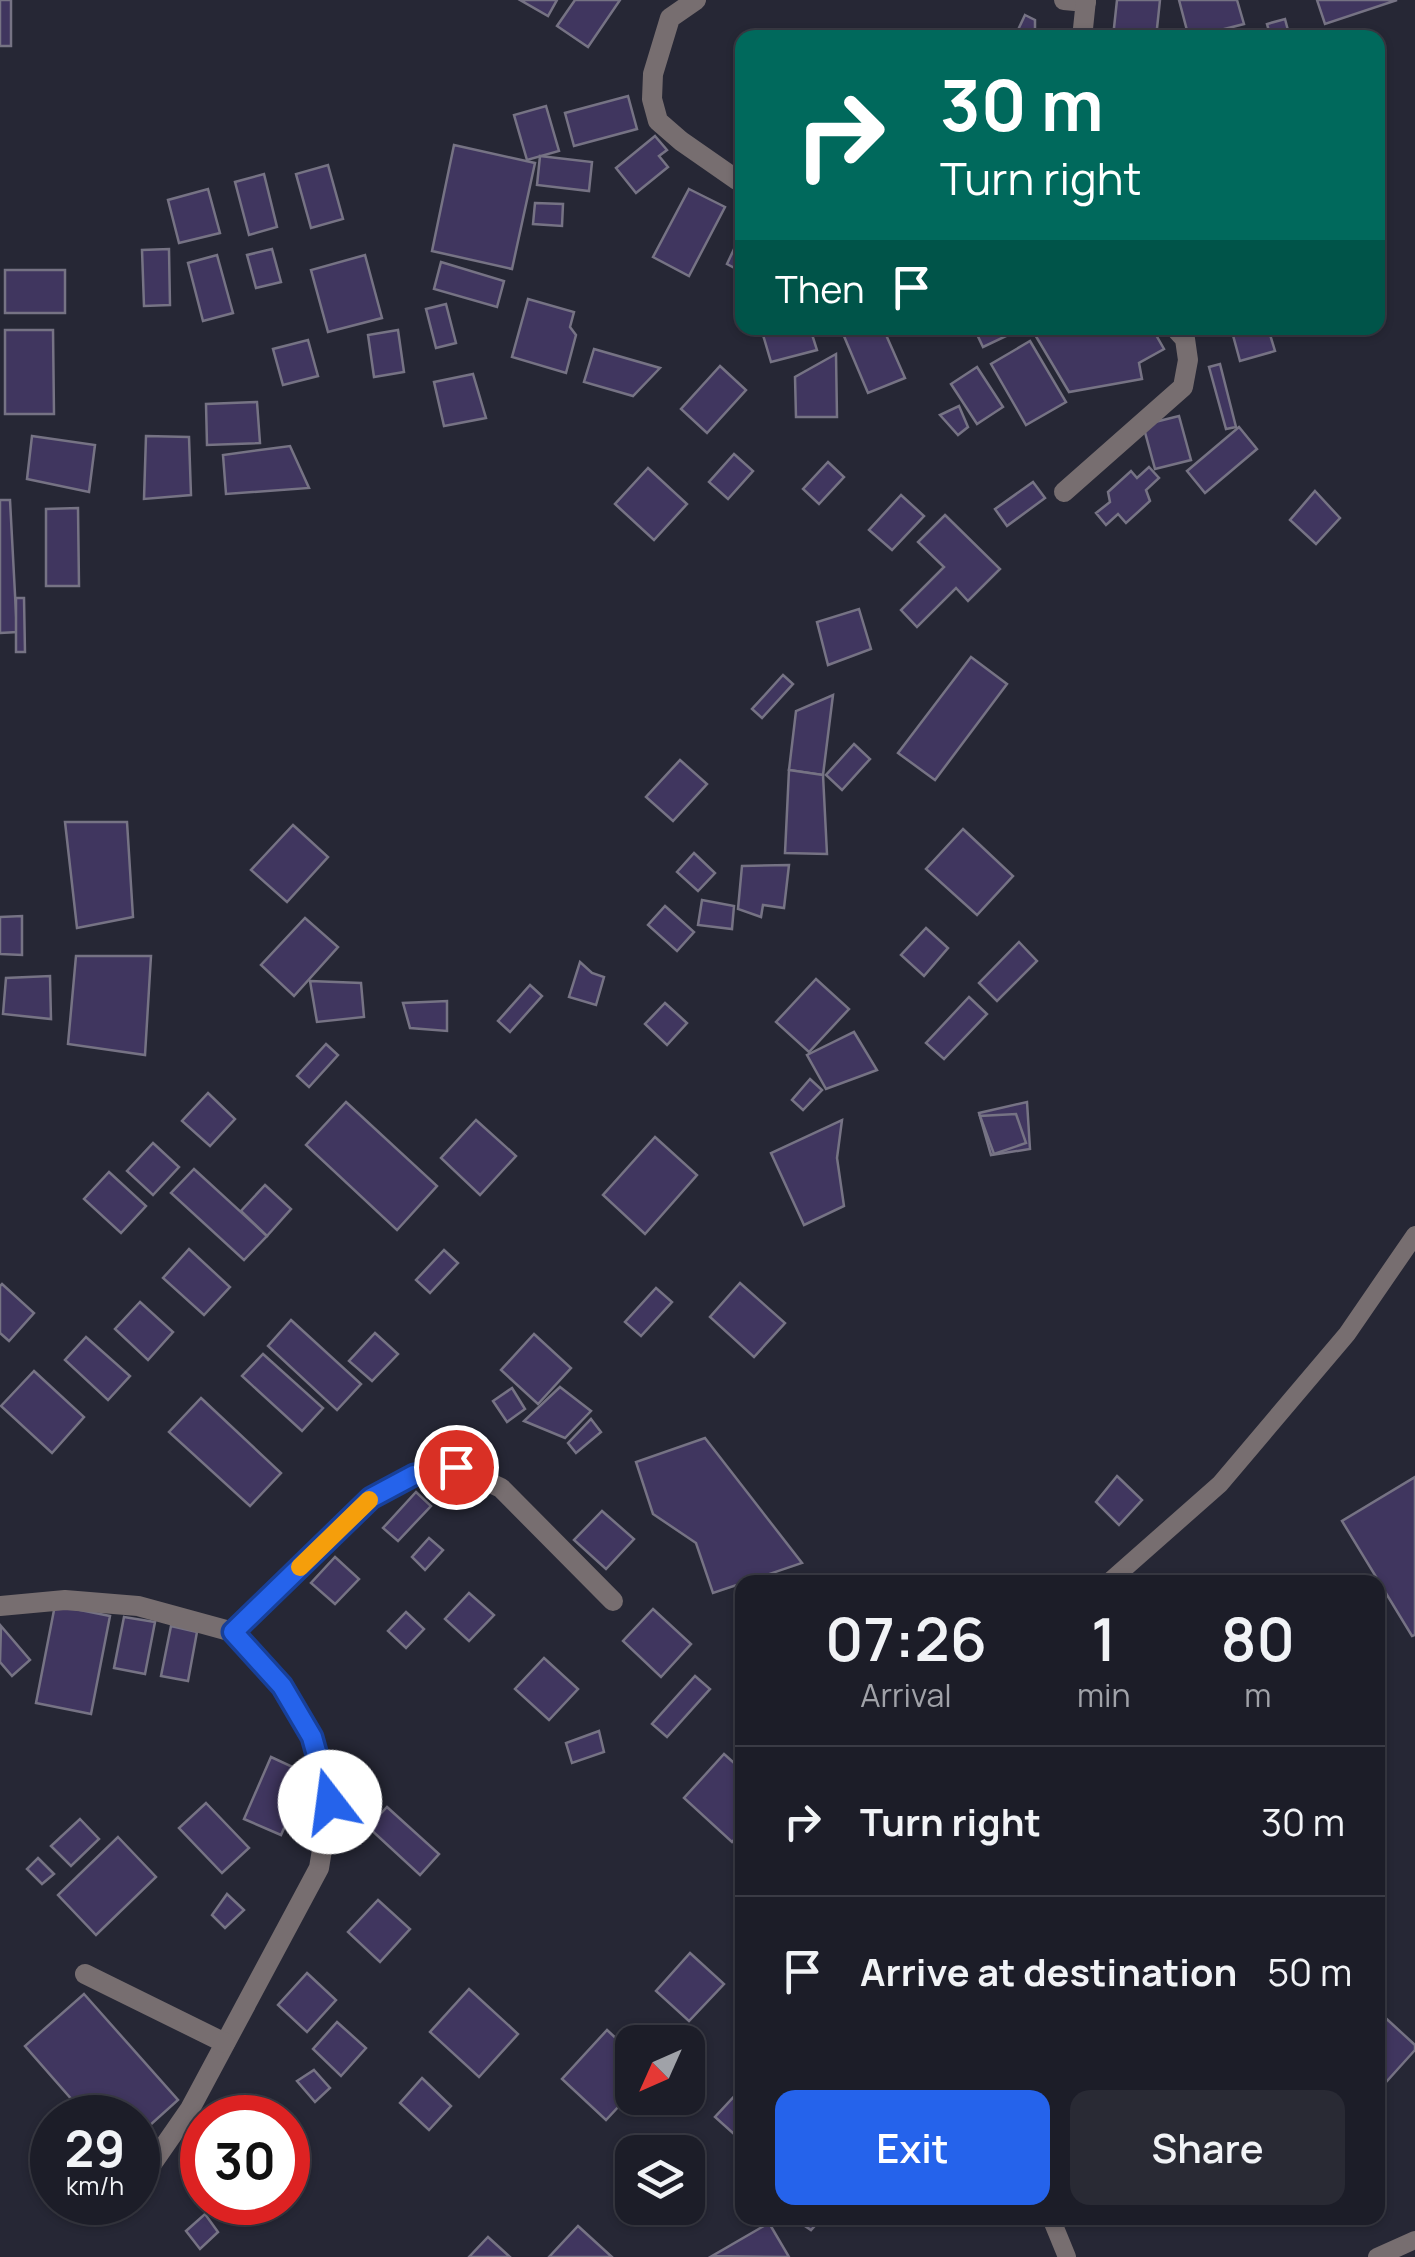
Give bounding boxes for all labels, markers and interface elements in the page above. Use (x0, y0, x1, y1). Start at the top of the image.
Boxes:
text: 30 m (940, 56, 1104, 152)
icon: right (775, 70, 905, 200)
text: Turn right (940, 147, 1141, 209)
icon: arrive (884, 260, 939, 315)
text: Then (775, 262, 864, 314)
pin (414, 1425, 499, 1510)
icon: arrive (429, 1440, 484, 1495)
text: 07:26 (825, 1597, 987, 1679)
text: 1 (1091, 1597, 1116, 1679)
text: 80 (1220, 1597, 1295, 1679)
text: Arrival (860, 1673, 952, 1717)
text: min (1077, 1673, 1131, 1717)
text: m (1244, 1673, 1271, 1717)
position arrow (278, 1750, 382, 1854)
icon: right (775, 1794, 830, 1849)
text: Turn right (860, 1795, 1041, 1847)
text: 30 m (1261, 1795, 1345, 1847)
icon: arrive (775, 1944, 830, 1999)
text: Arrive at destination (860, 1945, 1237, 1997)
text: 50 m (1267, 1945, 1352, 1997)
north arrow (615, 2025, 705, 2115)
map controls (615, 2025, 705, 2225)
button: Exit (775, 2090, 1050, 2205)
button: Share (1070, 2090, 1345, 2205)
speed limit sign: 30 (180, 2095, 310, 2225)
text: 29 (65, 2114, 125, 2182)
button: layers (615, 2135, 705, 2225)
text: km/h (66, 2168, 124, 2203)

